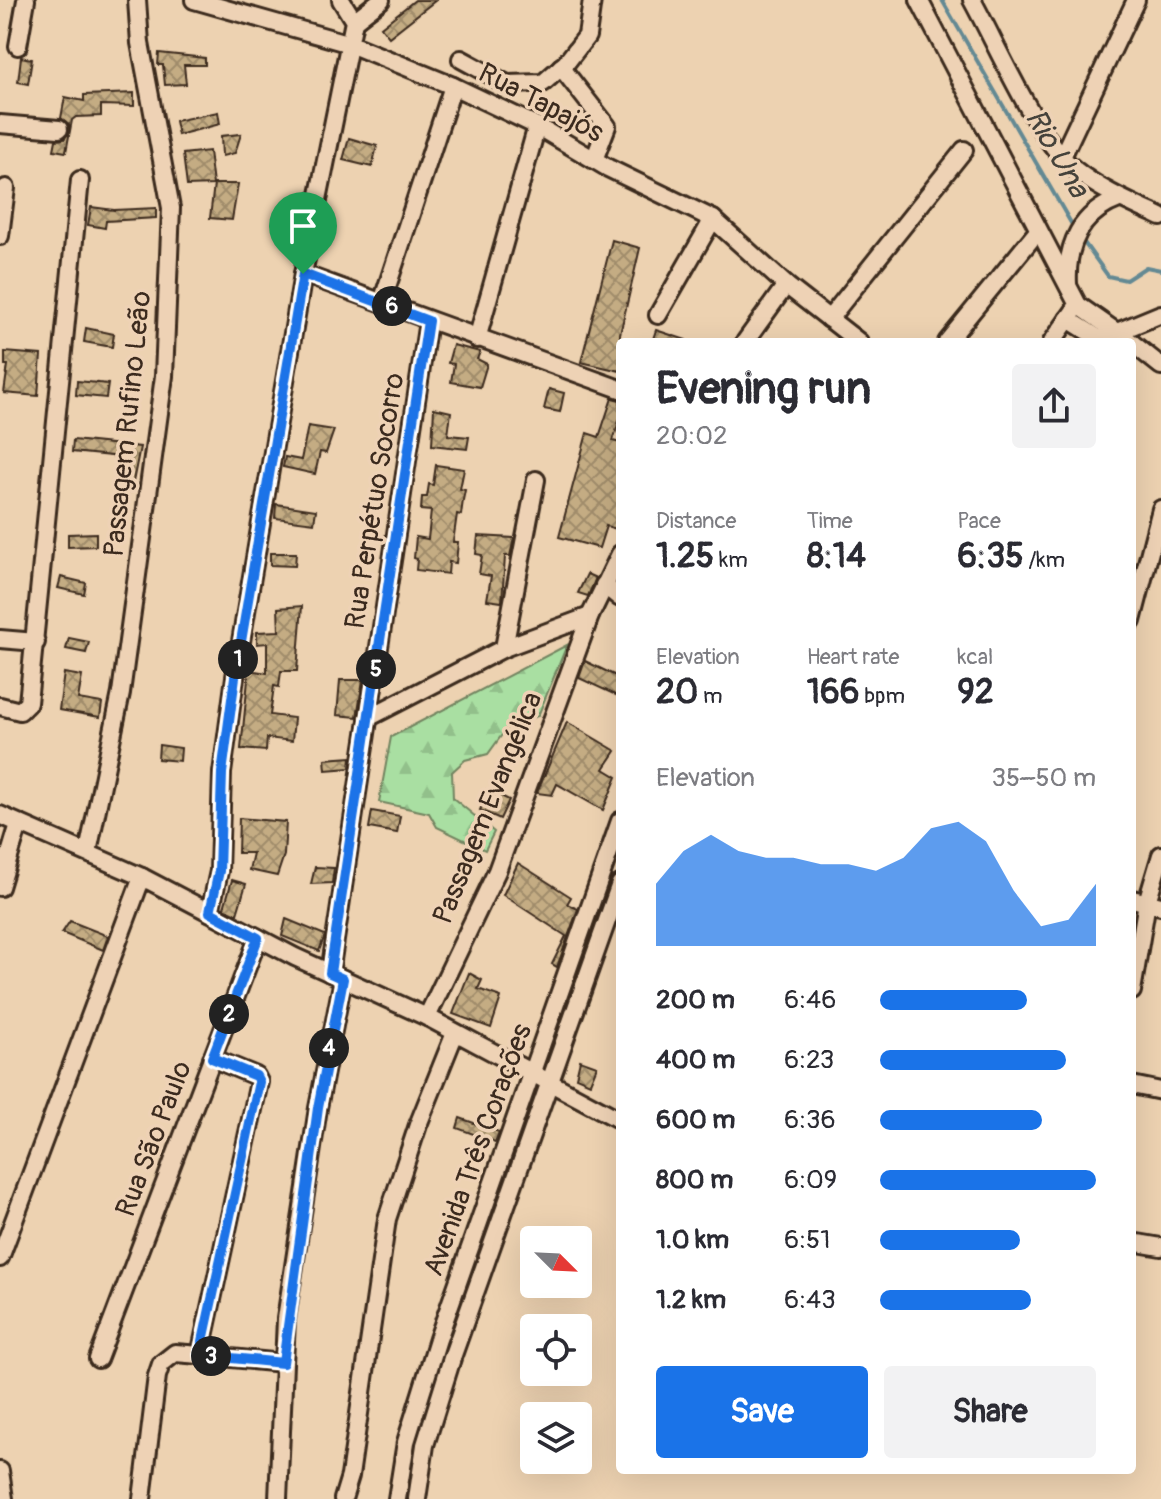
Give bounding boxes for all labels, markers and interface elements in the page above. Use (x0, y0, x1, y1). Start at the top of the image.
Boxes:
street label: Rua Tapajós (472, 55, 610, 151)
water label: Rio Una (1017, 102, 1098, 206)
pin (269, 192, 337, 274)
icon: arrive (281, 204, 325, 248)
pin: 6 (372, 286, 412, 326)
street label: Passagem Rufino Leão (97, 289, 159, 559)
text: 6 (386, 292, 398, 320)
text: Evening run (656, 362, 871, 417)
button: share (1012, 364, 1096, 448)
street label: Rua Perpétuo Socorro (338, 371, 412, 631)
text: 20:02 (656, 420, 728, 452)
text: Distance (656, 507, 736, 535)
text: Time (807, 507, 853, 535)
text: Pace (957, 507, 1001, 535)
text: 1.25 (656, 535, 714, 578)
text: 8:14 (807, 535, 866, 578)
text: 6:35 (957, 535, 1024, 578)
text: km (714, 546, 748, 574)
text: /km (1024, 546, 1065, 574)
pin: 1 (218, 639, 258, 679)
text: Elevation (656, 643, 740, 671)
text: Heart rate (807, 643, 899, 671)
text: kcal (957, 643, 993, 671)
text: 1 (234, 645, 242, 673)
pin: 5 (356, 649, 396, 689)
text: 5 (370, 655, 382, 683)
text: 20 (656, 671, 698, 714)
text: 166 (807, 671, 860, 714)
text: 92 (957, 671, 994, 714)
text: m (698, 682, 723, 710)
text: bpm (860, 682, 905, 710)
street label: Passagem Evangélica (426, 687, 550, 929)
text: Elevation (656, 762, 755, 794)
text: 35–50 m (992, 762, 1096, 794)
text: 200 m (656, 984, 735, 1016)
text: 6:46 (784, 984, 836, 1016)
pin: 2 (209, 994, 249, 1034)
text: 2 (223, 1000, 235, 1028)
street label: Avenida Três Corações (416, 1019, 540, 1281)
pin: 4 (309, 1028, 349, 1068)
text: 4 (323, 1034, 335, 1062)
text: 400 m (656, 1044, 735, 1076)
text: 6:23 (784, 1044, 834, 1076)
street label: Rua São Paulo (108, 1056, 200, 1222)
text: 600 m (656, 1104, 735, 1136)
text: 6:36 (784, 1104, 836, 1136)
text: 800 m (656, 1164, 733, 1196)
text: 6:09 (784, 1164, 837, 1196)
text: 1.0 km (656, 1224, 729, 1256)
text: 6:51 (784, 1224, 830, 1256)
north arrow (520, 1226, 592, 1298)
map controls (520, 1226, 592, 1474)
text: 1.2 km (656, 1284, 726, 1316)
text: 6:43 (784, 1284, 836, 1316)
button: locate (520, 1314, 592, 1386)
pin: 3 (191, 1336, 231, 1376)
text: 3 (205, 1342, 217, 1370)
button: Save (656, 1366, 868, 1458)
button: Share (884, 1366, 1096, 1458)
button: layers (520, 1402, 592, 1474)

